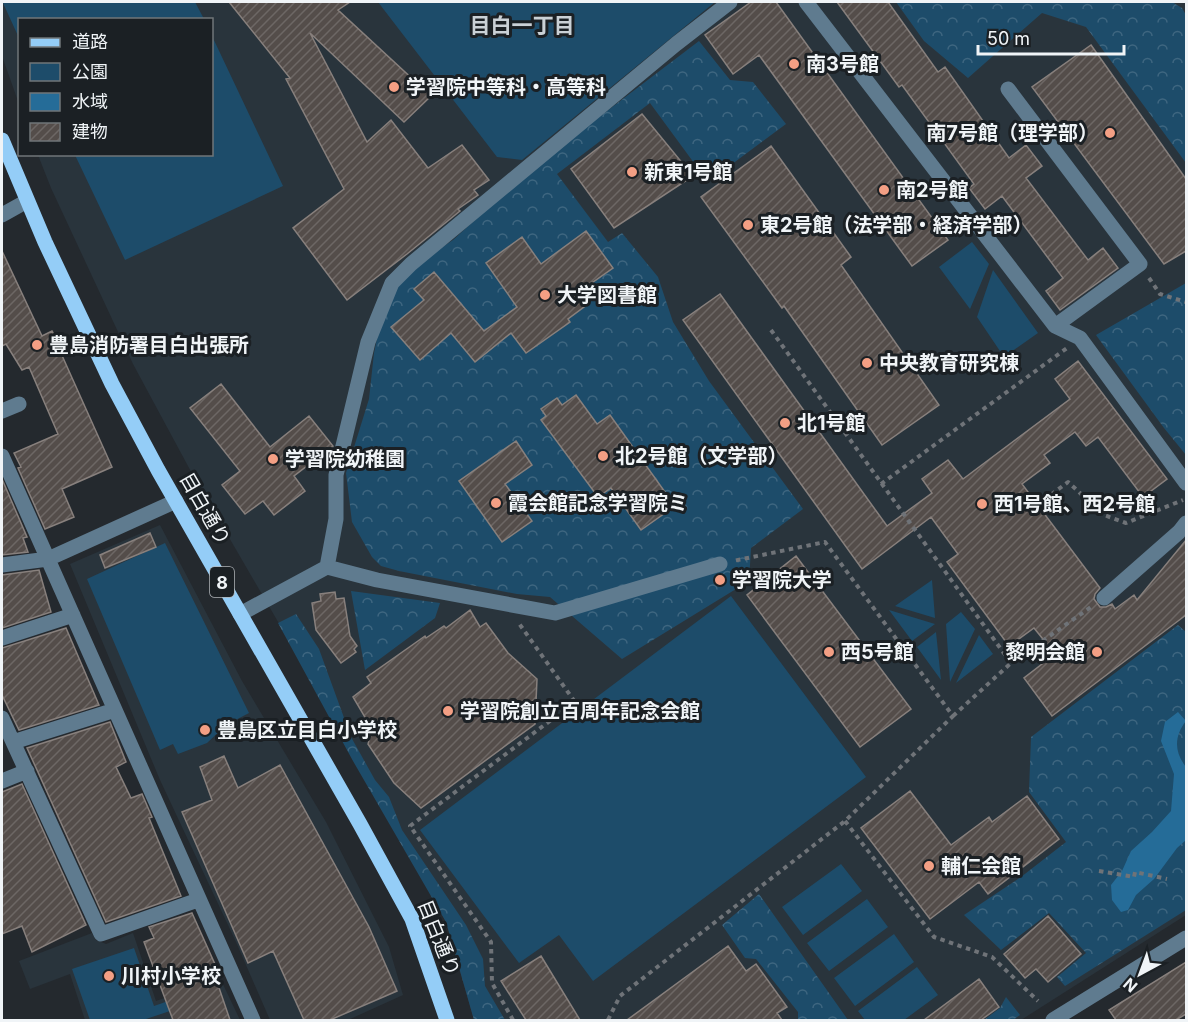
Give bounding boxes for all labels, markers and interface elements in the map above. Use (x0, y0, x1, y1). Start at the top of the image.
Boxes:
district label: 目白一丁目 (470, 13, 575, 38)
legend (18, 18, 213, 156)
scale bar (978, 18, 1124, 56)
text: 50 m (987, 28, 1030, 49)
text: 道路 (72, 31, 108, 52)
place label: 南3号館 (806, 52, 879, 76)
marker: 南3号館 (787, 57, 801, 71)
text: 公園 (72, 61, 108, 82)
place label: 学習院中等科・高等科 (406, 75, 606, 99)
marker: 学習院中等科・高等科 (387, 80, 401, 94)
text: 水域 (72, 91, 108, 112)
text: 建物 (72, 121, 108, 142)
place label: 南7号館（理学部） (926, 121, 1098, 145)
marker: 南7号館（理学部） (1103, 126, 1117, 140)
place label: 新東1号館 (644, 160, 733, 184)
marker: 新東1号館 (625, 165, 639, 179)
place label: 南2号館 (896, 178, 969, 202)
marker: 南2号館 (877, 183, 891, 197)
place label: 東2号館（法学部・経済学部） (760, 213, 1033, 237)
marker: 東2号館（法学部・経済学部） (741, 218, 755, 232)
place label: 大学図書館 (557, 283, 657, 307)
marker: 大学図書館 (538, 288, 552, 302)
place label: 豊島消防署目白出張所 (49, 333, 249, 357)
marker: 豊島消防署目白出張所 (30, 338, 44, 352)
place label: 中央教育研究棟 (879, 351, 1019, 375)
marker: 中央教育研究棟 (860, 356, 874, 370)
place label: 北1号館 (797, 411, 866, 435)
marker: 北1号館 (778, 416, 792, 430)
place label: 北2号館（文学部） (615, 444, 788, 468)
place label: 学習院幼稚園 (285, 447, 405, 471)
marker: 北2号館（文学部） (596, 449, 610, 463)
marker: 学習院幼稚園 (266, 452, 280, 466)
street label: 目白通り (175, 468, 235, 550)
place label: 霞会館記念学習院ミ (508, 491, 688, 515)
place label: 西1号館、西2号館 (994, 492, 1155, 516)
marker: 霞会館記念学習院ミ (489, 496, 503, 510)
marker: 西1号館、西2号館 (975, 497, 989, 511)
road number: 8 (210, 567, 234, 597)
place label: 学習院大学 (732, 568, 832, 592)
marker: 学習院大学 (713, 573, 727, 587)
place label: 西5号館 (841, 640, 914, 664)
place label: 黎明会館 (1005, 640, 1085, 664)
marker: 西5号館 (822, 645, 836, 659)
marker: 黎明会館 (1090, 645, 1104, 659)
place label: 学習院創立百周年記念会館 (460, 699, 700, 723)
marker: 学習院創立百周年記念会館 (441, 704, 455, 718)
place label: 豊島区立目白小学校 (217, 718, 397, 742)
marker: 豊島区立目白小学校 (198, 723, 212, 737)
place label: 輔仁会館 (941, 854, 1021, 878)
marker: 輔仁会館 (922, 859, 936, 873)
street label: 目白通り (413, 896, 465, 980)
north arrow (1110, 944, 1170, 1004)
place label: 川村小学校 (121, 964, 221, 988)
marker: 川村小学校 (102, 969, 116, 983)
text: N (1119, 974, 1141, 997)

